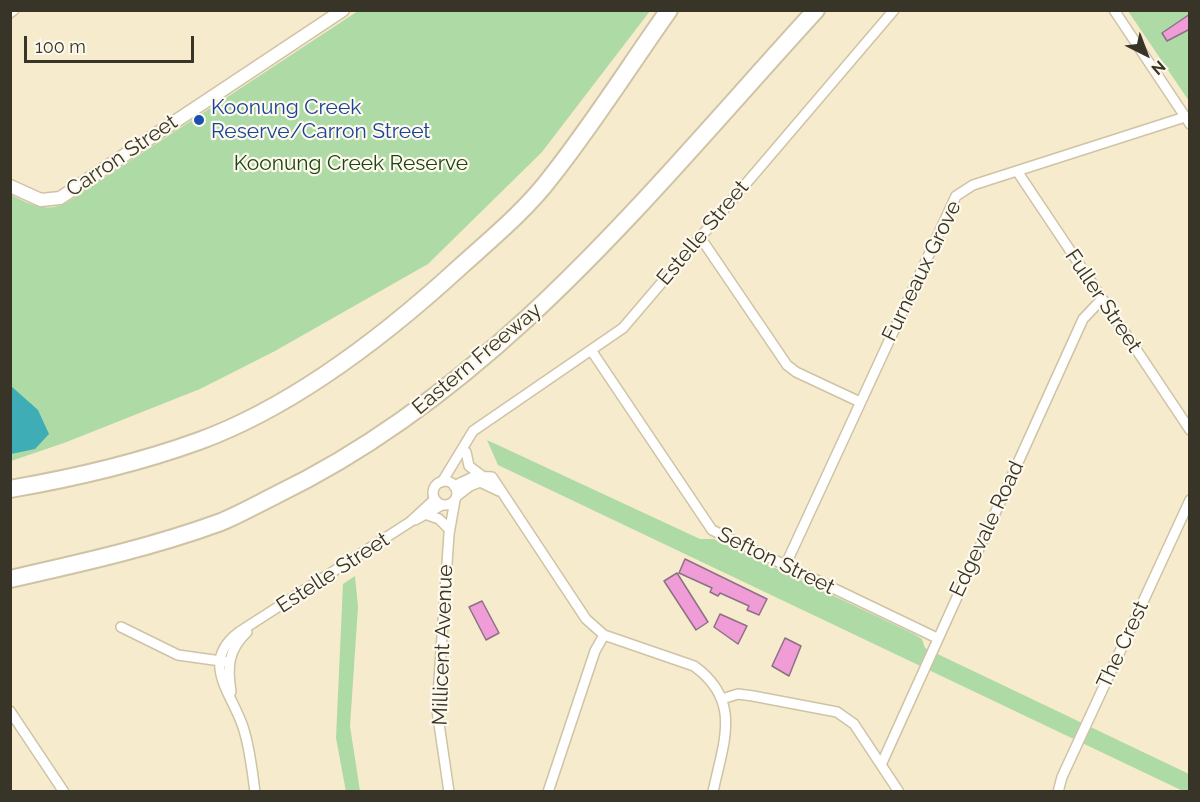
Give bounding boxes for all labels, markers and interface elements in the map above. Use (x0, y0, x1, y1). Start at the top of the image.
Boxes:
scale bar (27, 24, 196, 62)
north arrow (1116, 24, 1176, 84)
text: 100 m (35, 36, 86, 57)
text: N (1147, 57, 1169, 79)
place label: Koonung Creek Reserve/Carron Street (211, 95, 430, 145)
street label: Carron Street (62, 110, 182, 202)
marker: Koonung Creek Reserve/Carron Street (192, 113, 206, 127)
park label: Koonung Creek Reserve (234, 151, 468, 177)
street label: Estelle Street (652, 175, 754, 291)
street label: Furneaux Grove (877, 197, 967, 345)
street label: Fuller Street (1059, 245, 1147, 357)
street label: Eastern Freeway (407, 298, 547, 420)
street label: Edgevale Road (945, 457, 1029, 601)
street label: Sefton Street (713, 522, 839, 600)
street label: Estelle Street (272, 527, 394, 619)
street label: Millicent Avenue (428, 564, 458, 726)
street label: The Crest (1092, 597, 1154, 693)

